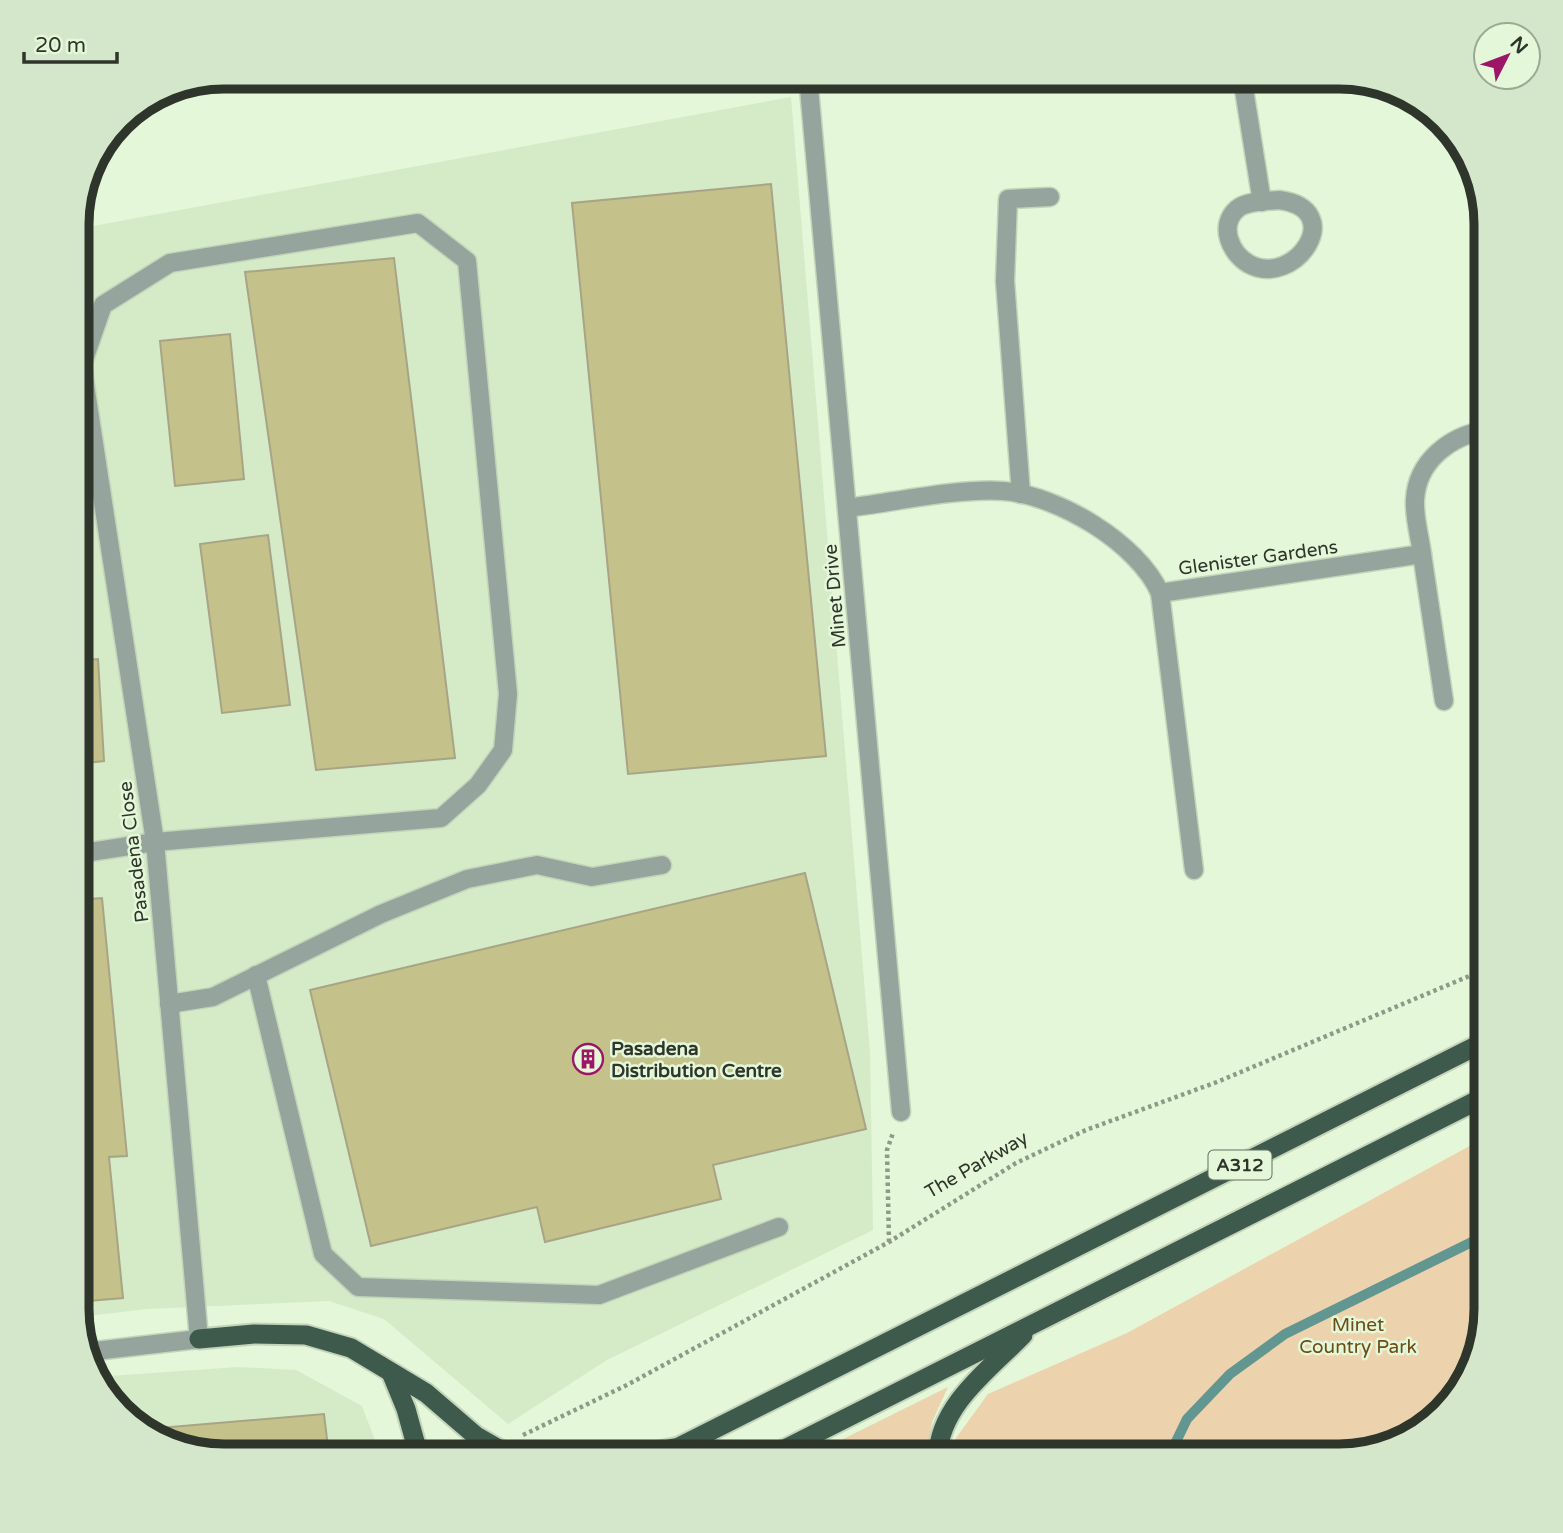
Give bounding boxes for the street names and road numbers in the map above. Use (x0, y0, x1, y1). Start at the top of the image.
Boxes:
street label: Glenister Gardens (1177, 536, 1339, 580)
street label: Minet Drive (819, 543, 850, 649)
street label: Pasadena Close (114, 780, 154, 924)
street label: The Parkway (921, 1127, 1032, 1203)
road number: A312 (1208, 1150, 1272, 1180)

